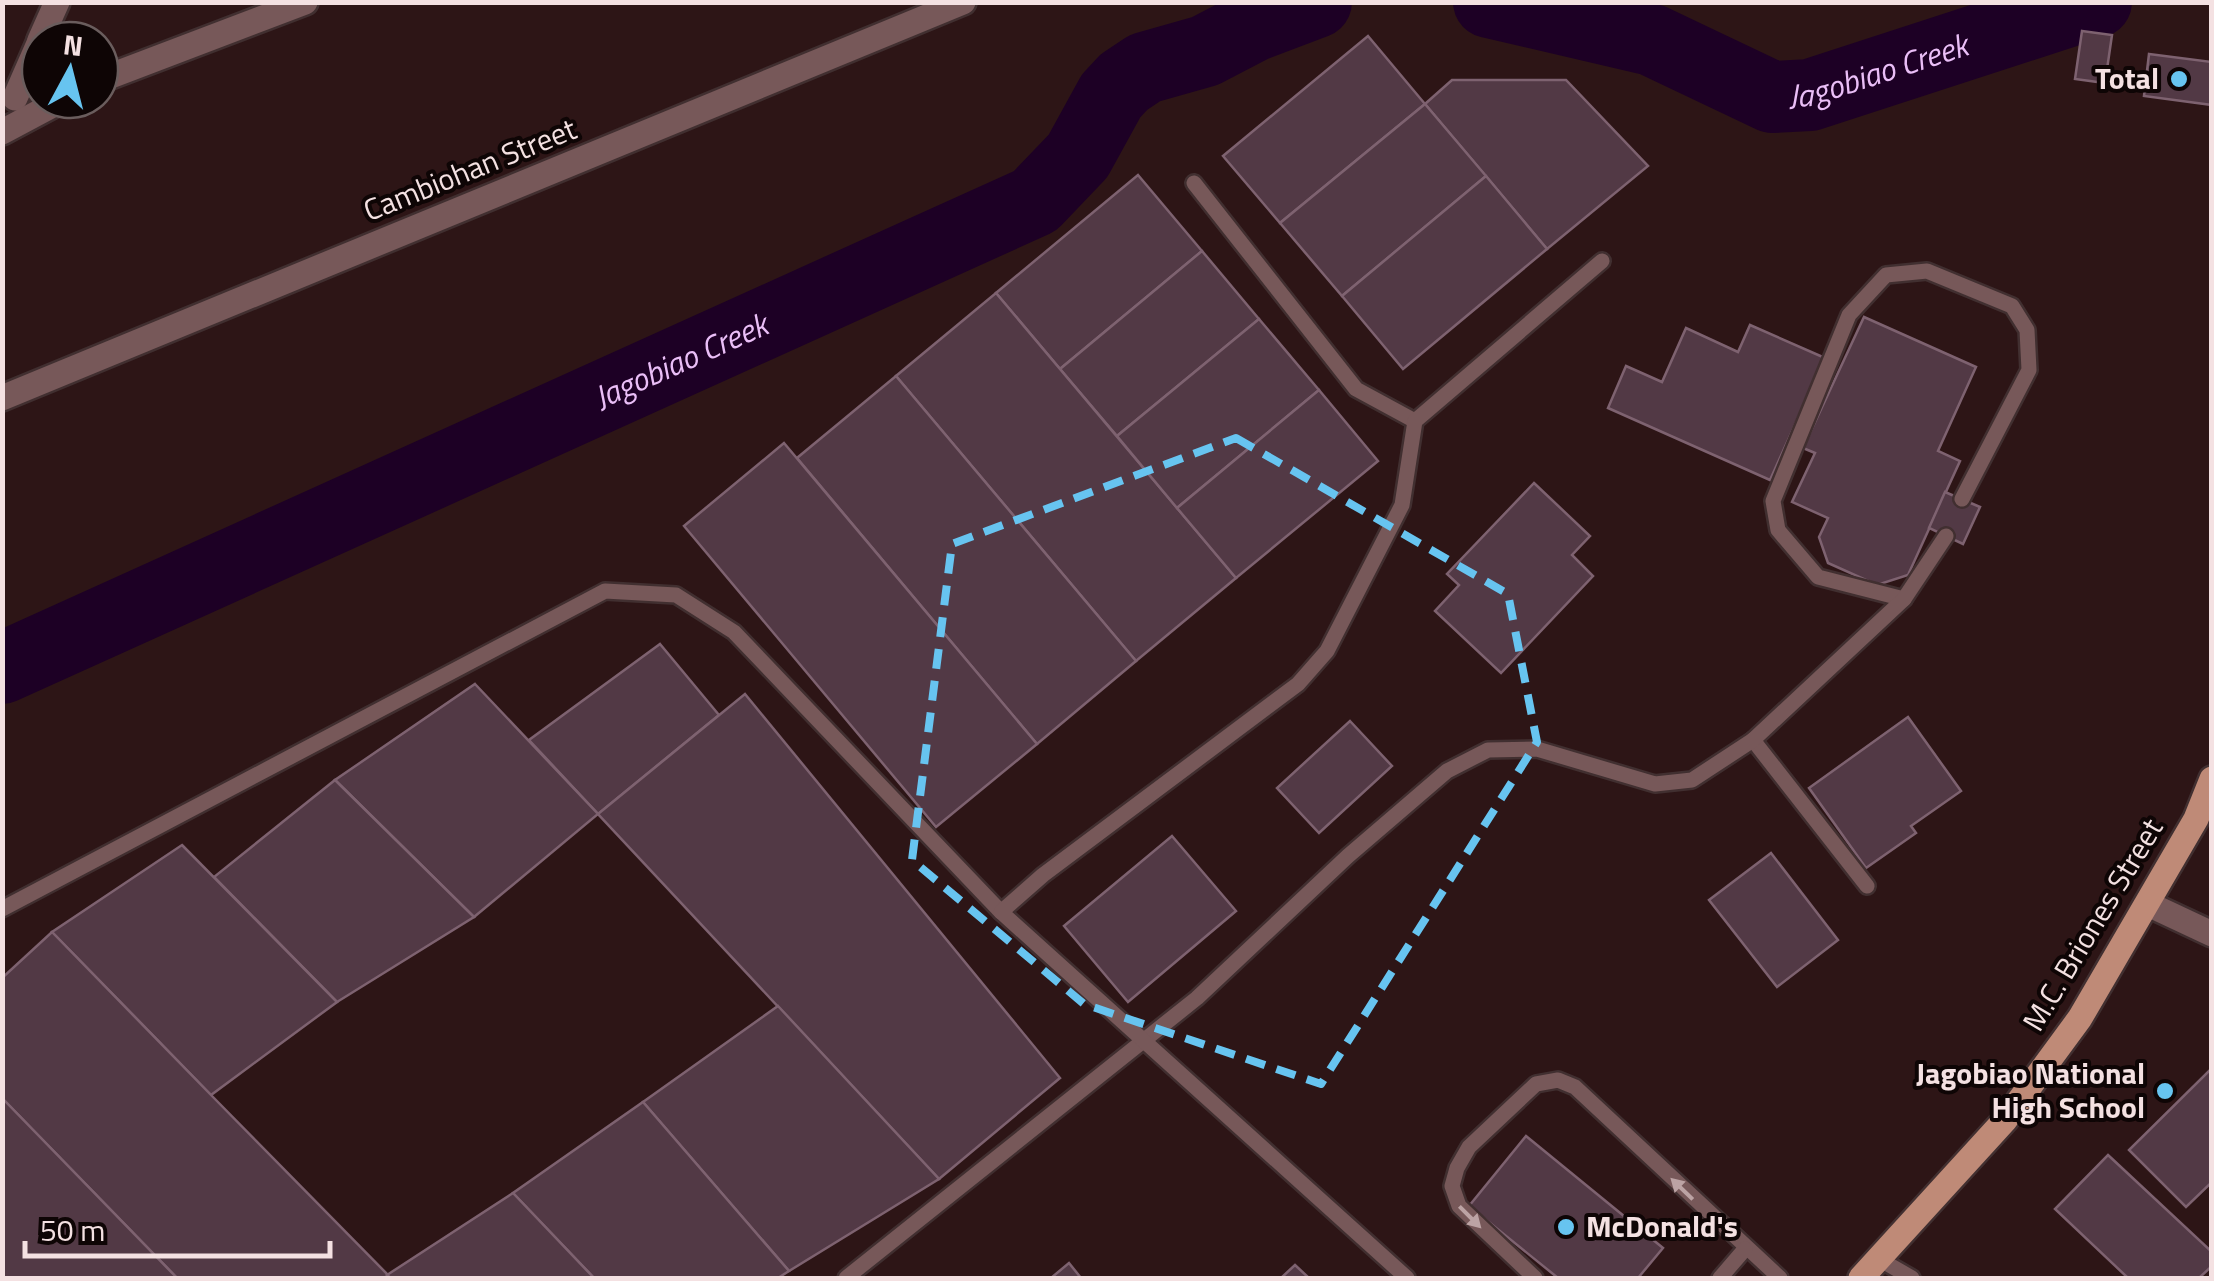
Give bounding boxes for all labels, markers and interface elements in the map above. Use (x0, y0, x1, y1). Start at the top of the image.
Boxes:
water label: Jagobiao Creek (1787, 19, 1977, 119)
north arrow (20, 20, 120, 120)
text: N (61, 22, 85, 67)
place label: Total (2095, 55, 2159, 101)
marker: Total (2168, 68, 2190, 90)
street label: Cambiohan Street (356, 105, 583, 233)
water label: Jagobiao Creek (586, 298, 779, 420)
street label: M.C. Briones Street (2010, 809, 2174, 1040)
place label: Jagobiao National High School (1916, 1050, 2145, 1130)
marker: Jagobiao National High School (2154, 1080, 2176, 1102)
one-way arrow (1670, 1178, 1694, 1201)
scale bar (25, 1196, 330, 1258)
place label: McDonald's (1586, 1203, 1738, 1249)
one-way arrow (1458, 1205, 1482, 1228)
text: 50 m (40, 1207, 105, 1253)
marker: McDonald's (1555, 1216, 1577, 1238)

